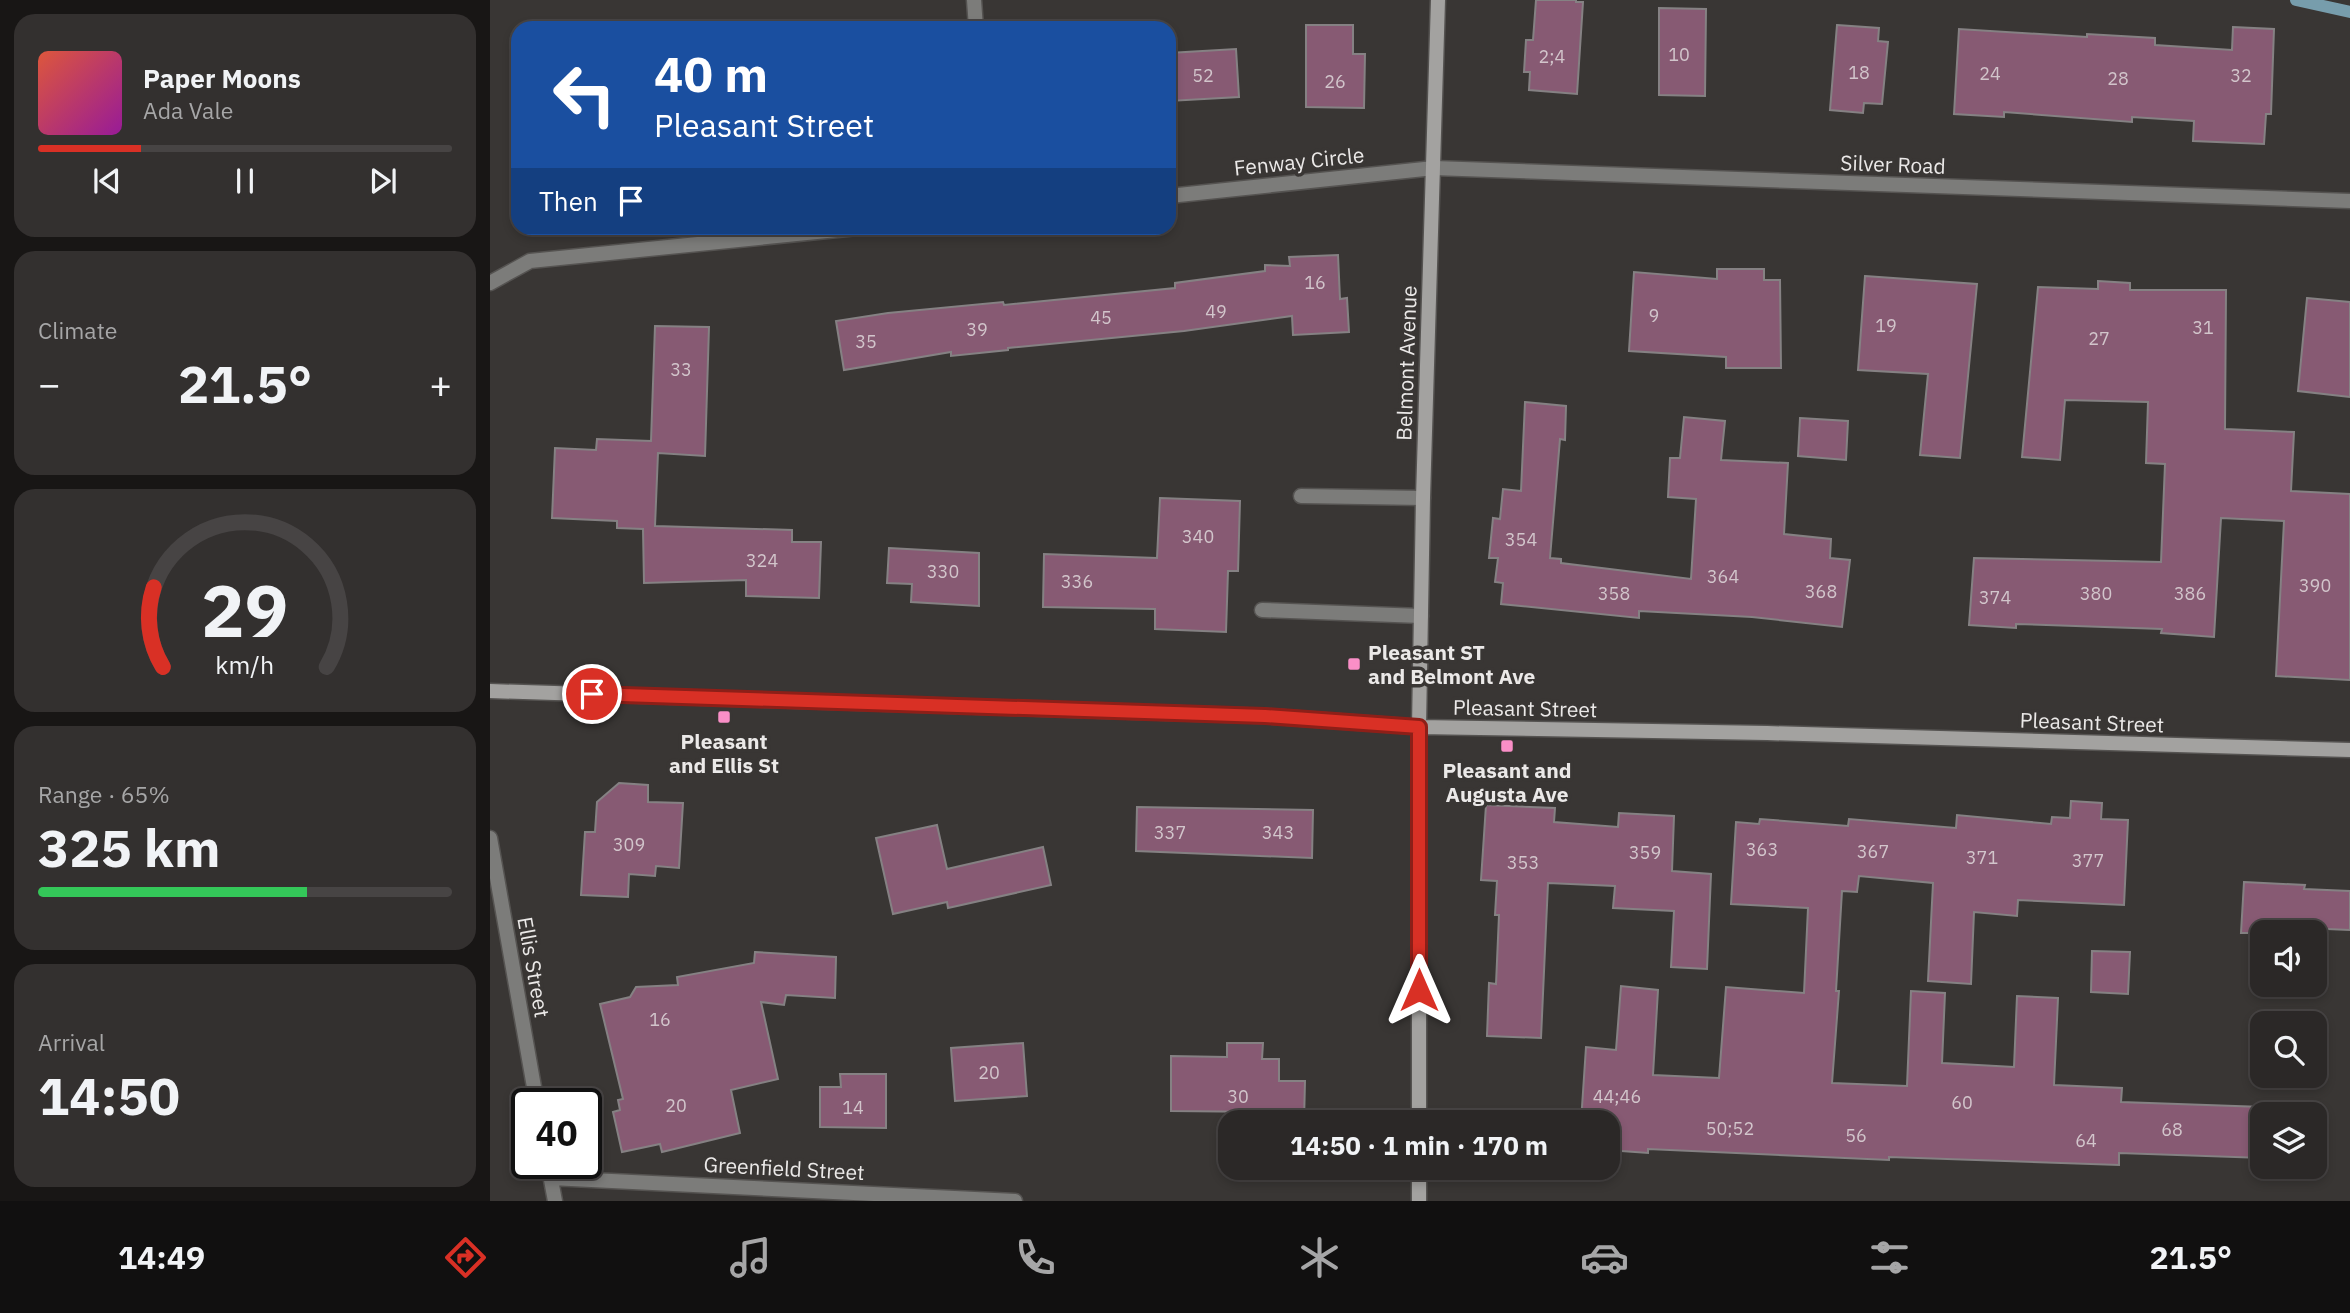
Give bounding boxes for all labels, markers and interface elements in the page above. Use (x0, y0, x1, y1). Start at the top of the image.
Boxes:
text: 40 m (654, 42, 768, 105)
house number: 10 (1668, 43, 1690, 66)
house number: 2;4 (1539, 45, 1566, 68)
icon: left (539, 49, 630, 140)
text: Paper Moons (143, 61, 301, 95)
house number: 18 (1848, 61, 1870, 84)
house number: 24 (1979, 62, 2001, 85)
house number: 52 (1192, 64, 1214, 87)
house number: 32 (2230, 64, 2252, 87)
house number: 28 (2107, 67, 2129, 90)
house number: 26 (1324, 70, 1346, 93)
text: Ada Vale (143, 95, 233, 125)
text: Pleasant Street (654, 104, 874, 146)
street label: Fenway Circle (1233, 140, 1365, 182)
street label: Silver Road (1840, 148, 1946, 180)
icon: previous (88, 162, 126, 200)
icon: pause (226, 162, 264, 200)
icon: next (364, 162, 402, 200)
icon: arrive (612, 182, 650, 220)
text: Then (539, 184, 598, 218)
house number: 16 (1304, 271, 1326, 294)
street label: Belmont Avenue (1389, 285, 1423, 441)
house number: 49 (1205, 300, 1227, 323)
house number: 9 (1649, 304, 1659, 327)
house number: 45 (1090, 306, 1112, 329)
house number: 19 (1875, 314, 1897, 337)
text: Climate (38, 315, 117, 345)
house number: 31 (2192, 316, 2214, 339)
house number: 39 (966, 318, 988, 341)
house number: 27 (2088, 327, 2110, 350)
house number: 35 (855, 330, 877, 353)
text: 21.5° (178, 350, 312, 417)
house number: 33 (670, 358, 692, 381)
text: − (38, 359, 61, 408)
text: + (429, 359, 452, 408)
house number: 340 (1182, 525, 1214, 548)
house number: 354 (1505, 528, 1537, 551)
house number: 324 (746, 549, 778, 572)
house number: 330 (927, 560, 959, 583)
text: 29 (201, 562, 289, 657)
house number: 364 (1707, 565, 1739, 588)
house number: 336 (1061, 570, 1093, 593)
house number: 390 (2299, 574, 2331, 597)
house number: 368 (1805, 580, 1837, 603)
house number: 358 (1598, 582, 1630, 605)
house number: 380 (2080, 582, 2112, 605)
house number: 386 (2174, 582, 2206, 605)
house number: 374 (1979, 586, 2011, 609)
place label: Pleasant ST and Belmont Ave (1368, 638, 1535, 690)
text: km/h (216, 647, 274, 680)
marker: Pleasant ST and Belmont Ave (1346, 656, 1362, 672)
pin (562, 664, 622, 724)
icon: arrive (573, 675, 611, 713)
street label: Pleasant Street (1453, 693, 1597, 723)
street label: Pleasant Street (2019, 705, 2165, 739)
marker: Pleasant and Ellis St (716, 709, 732, 725)
place label: Pleasant and Ellis St (669, 727, 779, 779)
marker: Pleasant and Augusta Ave (1499, 738, 1515, 754)
place label: Pleasant and Augusta Ave (1442, 756, 1572, 808)
text: Range · 65% (38, 779, 170, 809)
text: 325 km (38, 814, 220, 881)
house number: 337 (1154, 821, 1186, 844)
house number: 343 (1262, 821, 1294, 844)
house number: 309 (613, 833, 645, 856)
house number: 363 (1746, 838, 1778, 861)
house number: 367 (1857, 840, 1889, 863)
house number: 359 (1629, 841, 1661, 864)
house number: 371 (1966, 846, 1998, 869)
house number: 377 (2072, 849, 2104, 872)
house number: 353 (1507, 851, 1539, 874)
street label: Ellis Street (511, 915, 557, 1019)
map controls (2250, 920, 2327, 1179)
button: sound (2250, 920, 2327, 997)
position arrow (1382, 953, 1456, 1027)
house number: 16 (649, 1008, 671, 1031)
button: search (2250, 1011, 2327, 1088)
text: Arrival (38, 1027, 105, 1057)
house number: 20 (978, 1061, 1000, 1084)
text: 14:50 (38, 1062, 180, 1129)
house number: 30 (1227, 1085, 1249, 1108)
house number: 44;46 (1593, 1085, 1641, 1108)
speed limit sign: 40 (511, 1088, 602, 1179)
house number: 60 (1951, 1091, 1973, 1114)
house number: 20 (665, 1094, 687, 1117)
house number: 14 (842, 1096, 864, 1119)
button: layers (2250, 1102, 2327, 1179)
house number: 50;52 (1706, 1117, 1754, 1140)
house number: 68 (2161, 1118, 2183, 1141)
house number: 56 (1845, 1124, 1867, 1147)
text: 14:50 · 1 min · 170 m (1290, 1128, 1548, 1162)
house number: 64 (2075, 1129, 2097, 1152)
street label: Greenfield Street (703, 1150, 865, 1186)
icon: directions (441, 1233, 490, 1282)
icon: music (726, 1233, 775, 1282)
icon: phone (1011, 1233, 1060, 1282)
icon: climate (1295, 1233, 1344, 1282)
icon: car (1580, 1233, 1629, 1282)
icon: filters (1865, 1233, 1914, 1282)
text: 14:49 (118, 1236, 205, 1278)
text: 21.5° (2150, 1236, 2232, 1278)

